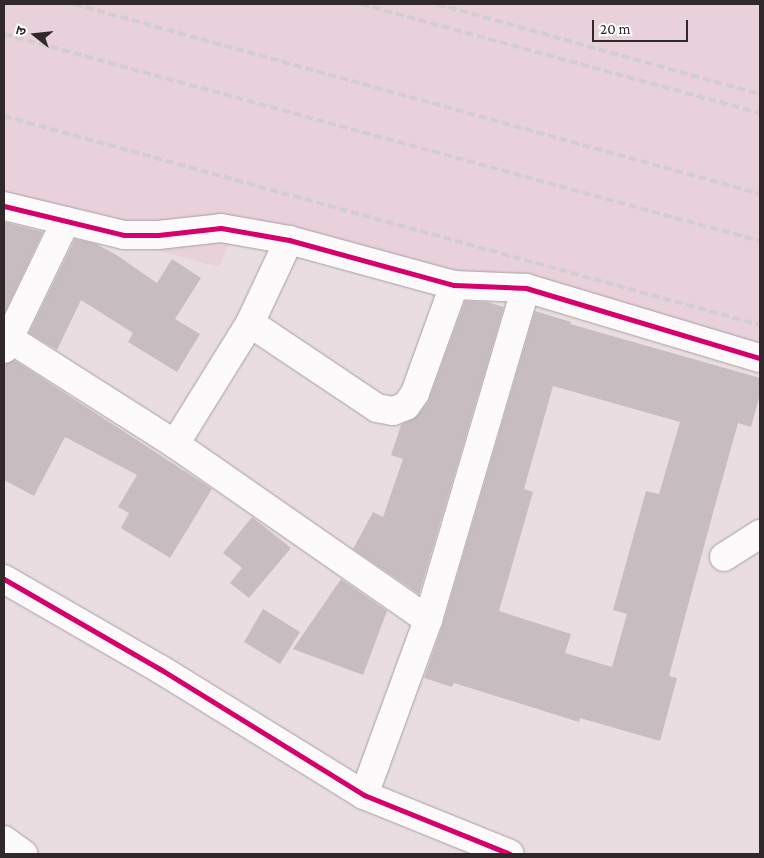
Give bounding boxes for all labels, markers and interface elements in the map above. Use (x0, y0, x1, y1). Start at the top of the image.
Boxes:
north arrow (10, 10, 60, 60)
scale bar (594, 10, 690, 42)
text: 20 m (600, 21, 631, 37)
text: उ (12, 25, 29, 37)

